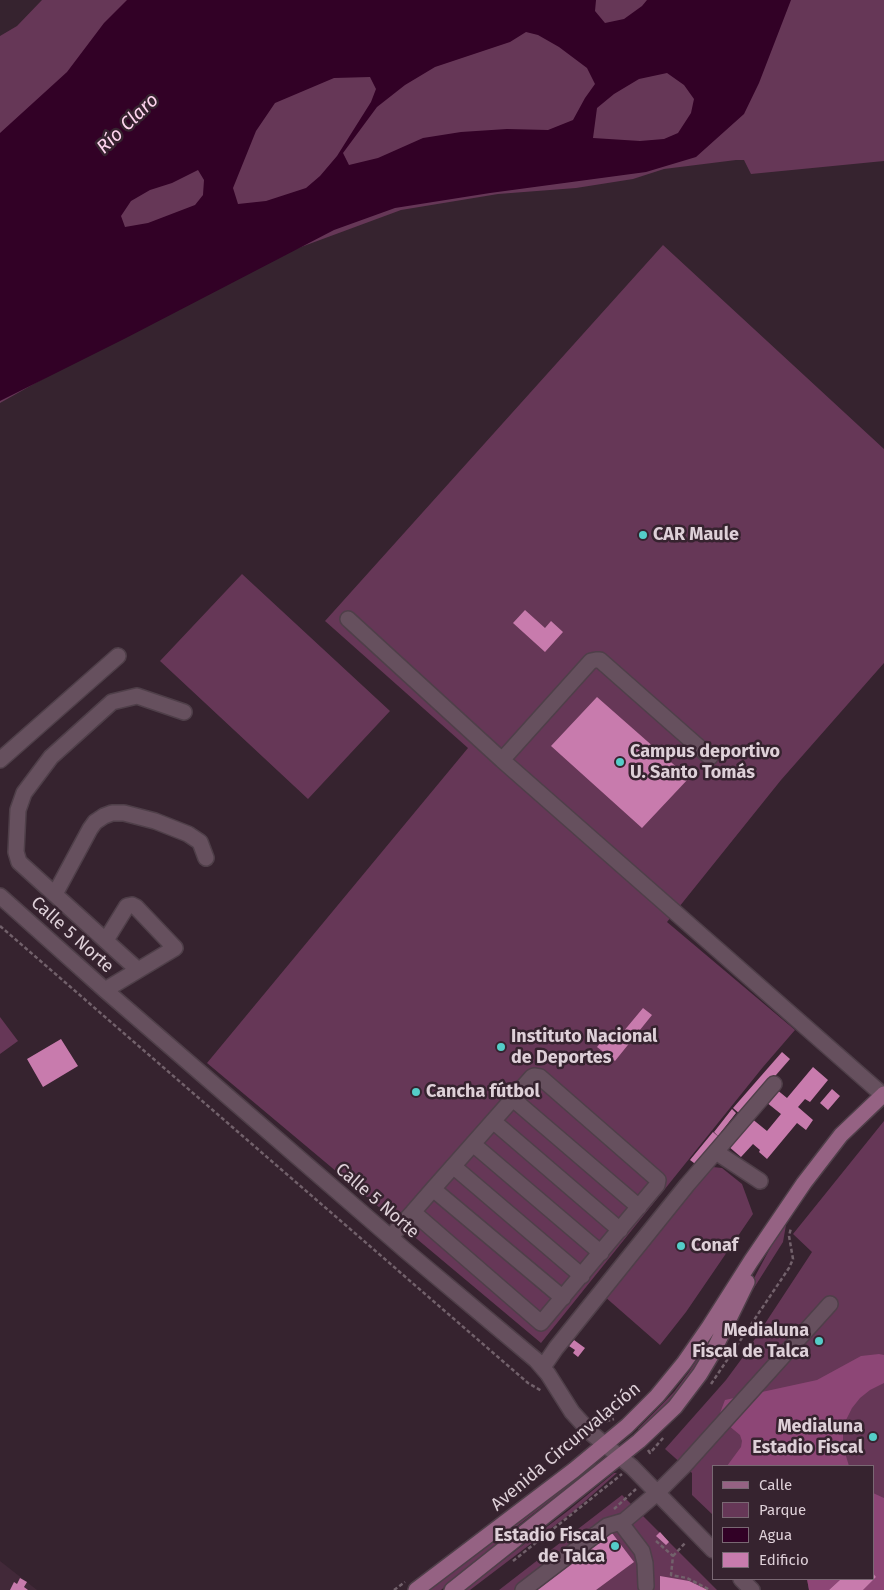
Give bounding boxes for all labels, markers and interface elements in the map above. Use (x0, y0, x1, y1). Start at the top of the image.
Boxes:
water label: Río Claro (92, 89, 164, 159)
place label: CAR Maule (653, 524, 739, 546)
marker: CAR Maule (637, 529, 649, 541)
place label: Campus deportivo U. Santo Tomás (630, 741, 780, 784)
marker: Campus deportivo U. Santo Tomás (614, 756, 626, 768)
street label: Calle 5 Norte (26, 892, 118, 978)
place label: Instituto Nacional de Deportes (511, 1026, 657, 1068)
marker: Instituto Nacional de Deportes (495, 1041, 507, 1053)
place label: Cancha fútbol (426, 1081, 540, 1103)
marker: Cancha fútbol (410, 1086, 422, 1098)
street label: Calle 5 Norte (331, 1159, 423, 1243)
place label: Conaf (691, 1235, 738, 1257)
marker: Conaf (675, 1240, 687, 1252)
place label: Medialuna Fiscal de Talca (692, 1320, 809, 1362)
marker: Medialuna Fiscal de Talca (813, 1335, 825, 1347)
street label: Avenida Circunvalación (487, 1378, 645, 1516)
place label: Medialuna Estadio Fiscal (752, 1416, 863, 1458)
marker: Medialuna Estadio Fiscal (867, 1431, 879, 1443)
legend (712, 1465, 874, 1580)
text: Calle (759, 1476, 792, 1494)
text: Parque (759, 1501, 806, 1519)
place label: Estadio Fiscal de Talca (494, 1525, 605, 1568)
text: Agua (759, 1526, 792, 1544)
marker: Estadio Fiscal de Talca (609, 1540, 621, 1552)
text: Edificio (759, 1551, 809, 1569)

